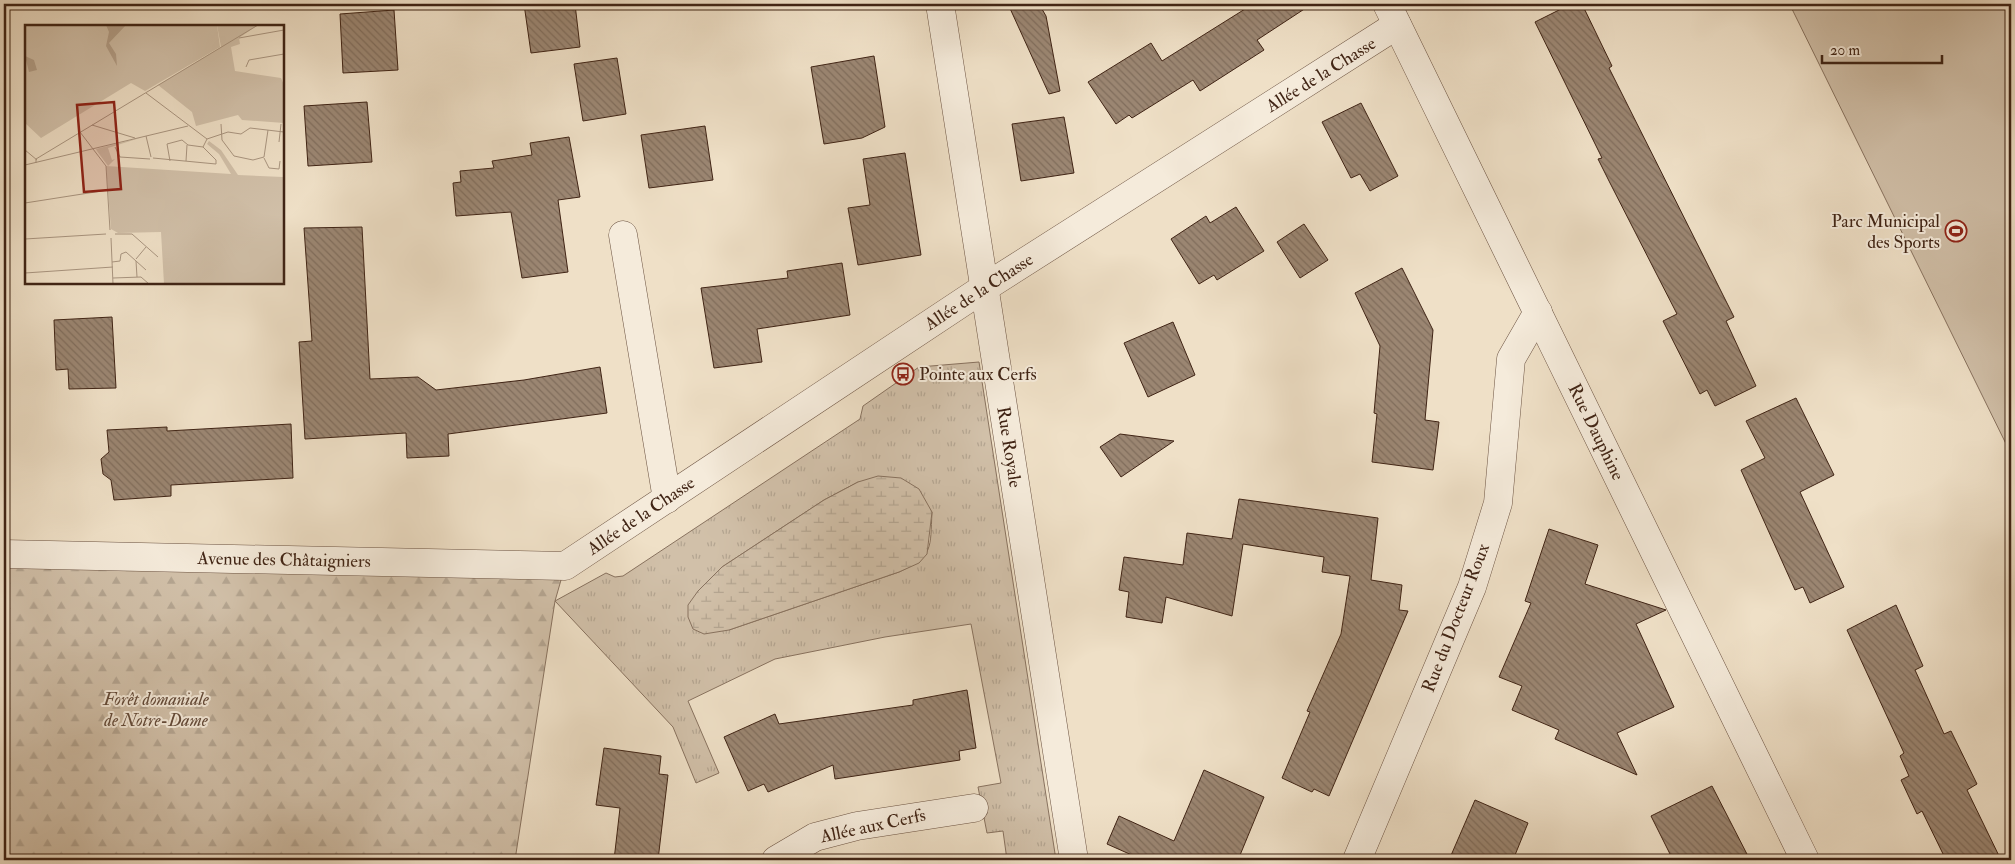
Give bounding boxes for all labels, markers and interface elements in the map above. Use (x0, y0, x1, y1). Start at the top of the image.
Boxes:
inset map (25, 25, 284, 284)
street label: Allée de la Chasse (1261, 32, 1381, 118)
scale bar (1822, 32, 1942, 64)
text: 20 m (1830, 41, 1860, 60)
place label: Parc Municipal des Sports (1831, 210, 1940, 254)
sports icon: Parc Municipal des Sports (1944, 219, 1968, 243)
street label: Allée de la Chasse (919, 248, 1038, 336)
bus stop icon: Pointe aux Cerfs (891, 362, 915, 386)
place label: Pointe aux Cerfs (919, 363, 1037, 386)
street label: Rue Dauphine (1563, 380, 1629, 485)
street label: Rue Royale (991, 405, 1027, 490)
street label: Allée de la Chasse (582, 471, 700, 561)
street label: Rue du Docteur Roux (1417, 540, 1495, 696)
street label: Avenue des Châtaigniers (196, 547, 371, 573)
park label: Forêt domaniale de Notre-Dame (102, 688, 210, 732)
street label: Allée aux Cerfs (817, 804, 928, 849)

